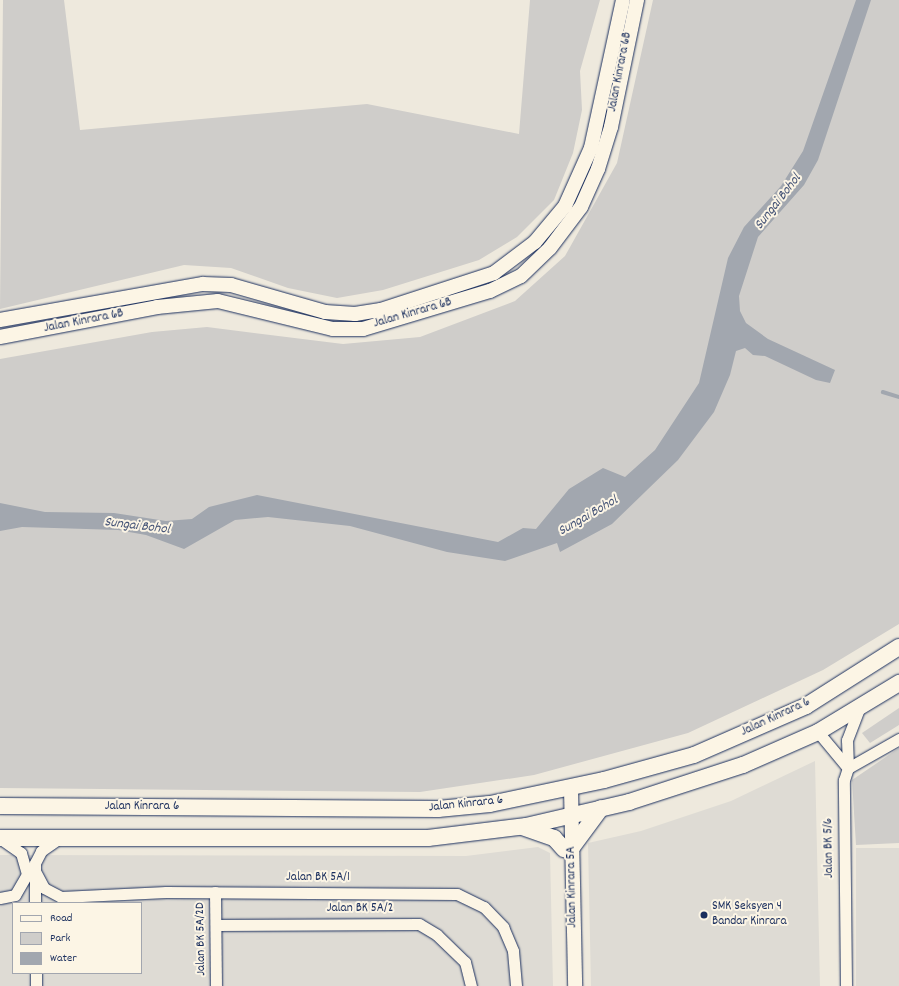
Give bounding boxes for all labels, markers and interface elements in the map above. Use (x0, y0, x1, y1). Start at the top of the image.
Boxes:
street label: Jalan Kinrara 6B (606, 31, 636, 113)
water label: Sungai Bohol (751, 171, 805, 233)
street label: Jalan Kinrara 6B (372, 295, 454, 333)
street label: Jalan Kinrara 6B (43, 307, 125, 337)
water label: Sungai Bohol (555, 492, 621, 540)
water label: Sungai Bohol (103, 514, 171, 538)
street label: Jalan Kinrara 6 (739, 695, 813, 741)
street label: Jalan Kinrara 6 (428, 793, 504, 817)
street label: Jalan Kinrara 6 (105, 799, 179, 815)
street label: Jalan BK 5/6 (822, 818, 838, 878)
street label: Jalan Kinrara 5A (564, 846, 582, 928)
street label: Jalan BK 5A/1 (286, 870, 350, 886)
place label: SMK Seksyen 4 Bandar Kinrara (712, 900, 786, 931)
street label: Jalan BK 5A/2 (327, 901, 393, 917)
legend (12, 902, 142, 974)
street label: Jalan BK 5A/2D (194, 902, 210, 976)
text: Road (50, 910, 72, 927)
marker: SMK Seksyen 4 Bandar Kinrara (699, 910, 709, 920)
text: Park (50, 930, 70, 947)
text: Water (50, 950, 77, 967)

